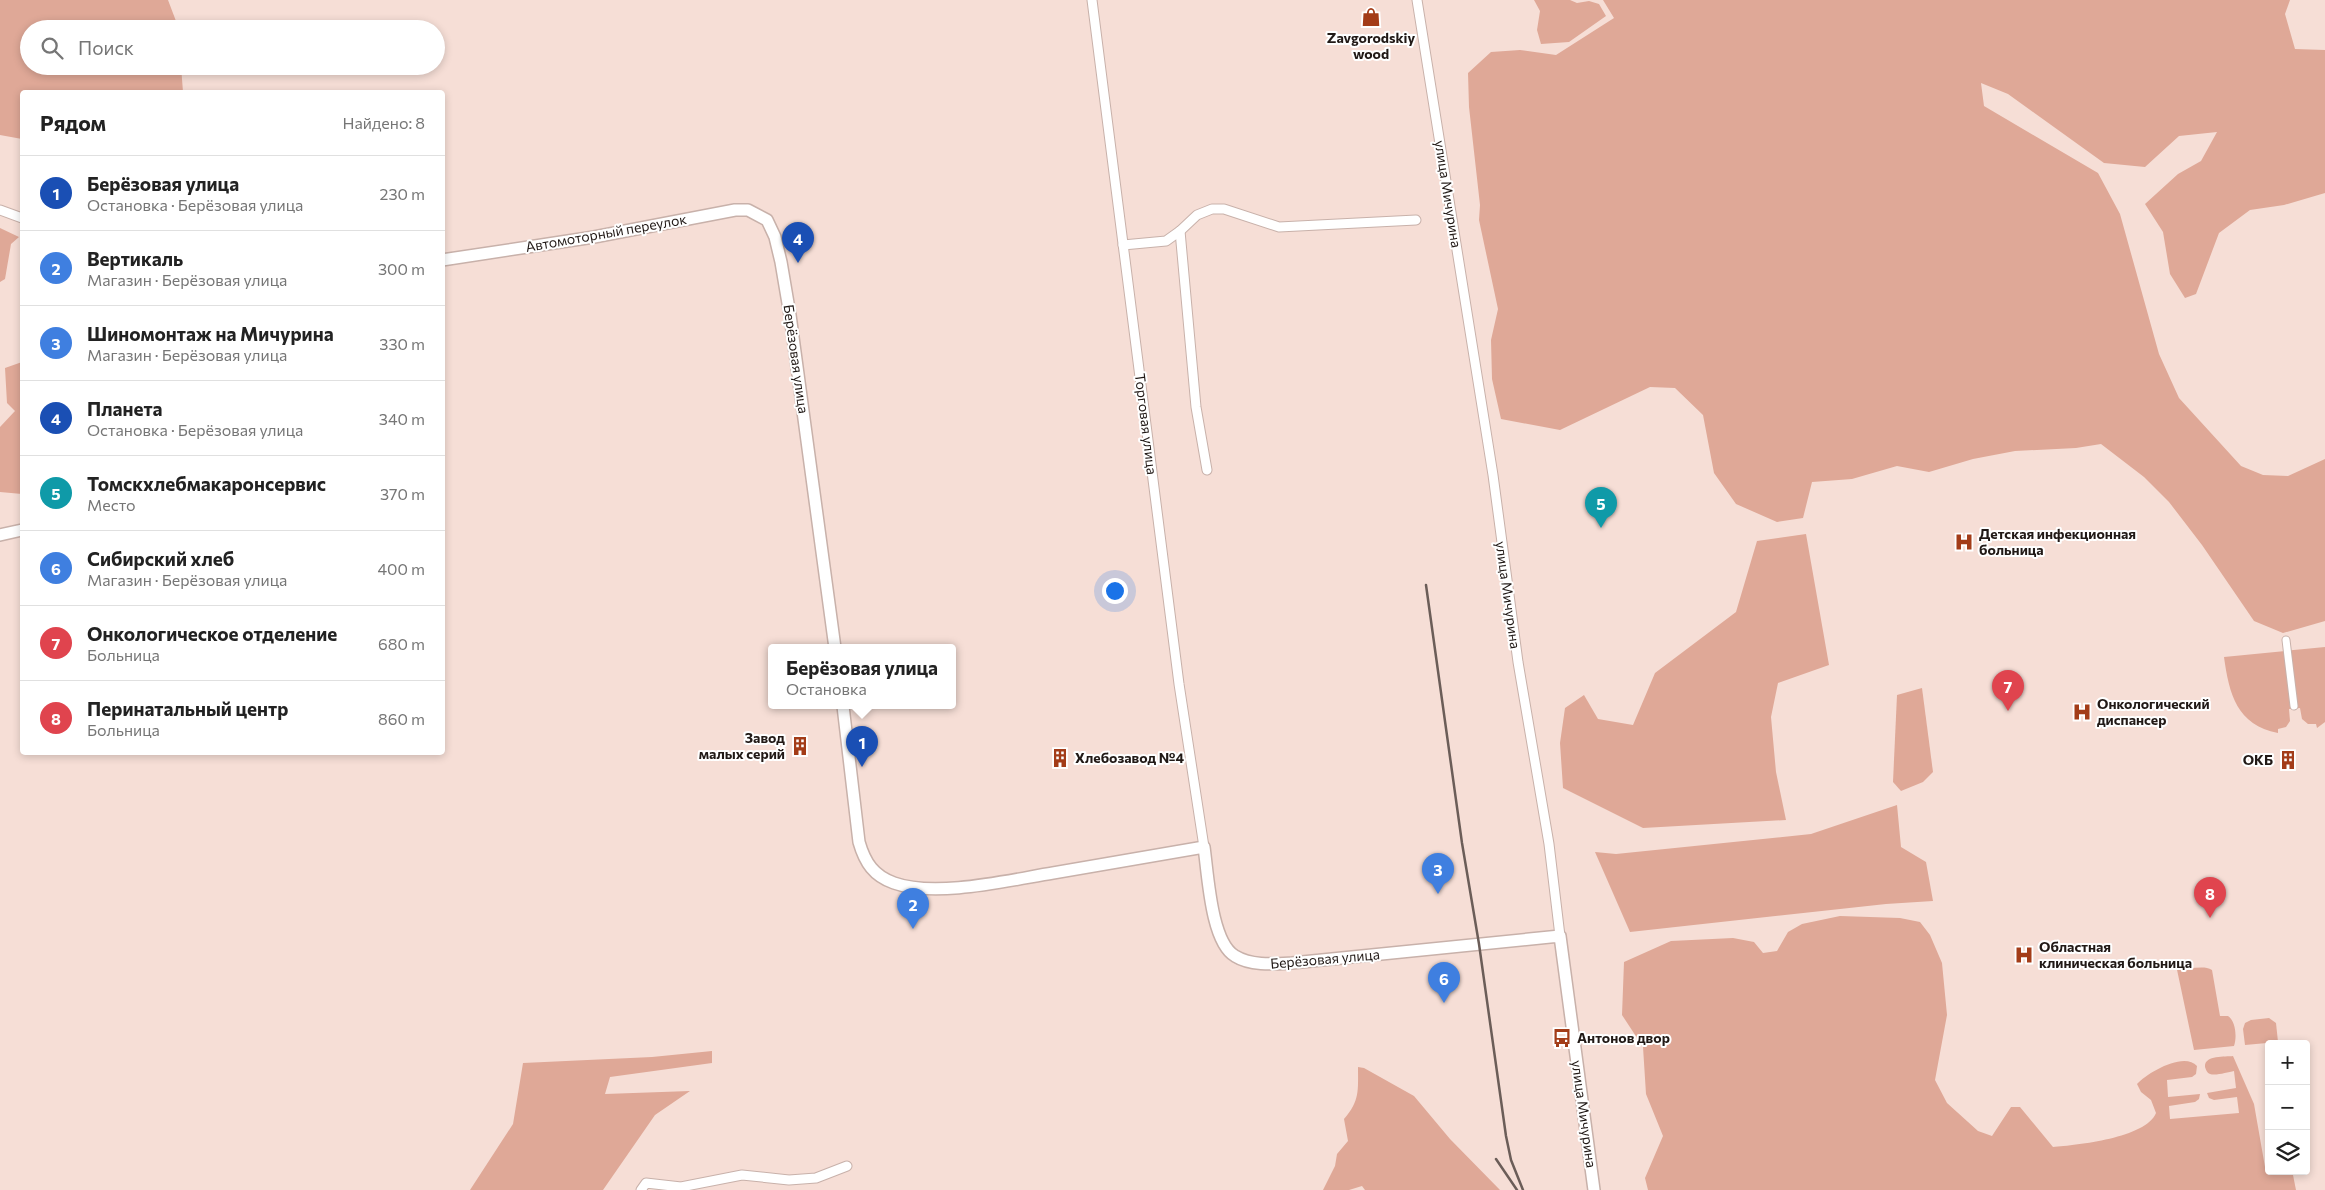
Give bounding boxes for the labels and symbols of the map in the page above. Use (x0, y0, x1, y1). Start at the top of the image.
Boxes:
shop icon: Zavgorodskiy wood (1360, 6, 1382, 28)
place label: Zavgorodskiy wood (1327, 29, 1416, 62)
street label: улица Мичурина (1432, 139, 1465, 249)
street label: Автомоторный переулок (524, 210, 688, 255)
pin: 4 (782, 222, 814, 263)
street label: Берёзовая улица (780, 303, 813, 415)
street label: Торговая улица (1132, 372, 1161, 476)
pin: 5 (1585, 487, 1617, 528)
place label: Детская инфекционная больница (1979, 525, 2136, 558)
hospital icon: Детская инфекционная больница (1953, 531, 1975, 553)
street label: улица Мичурина (1493, 540, 1524, 650)
your location (1102, 578, 1128, 604)
pin: 7 (1992, 670, 2024, 711)
place label: Онкологический диспансер (2097, 695, 2210, 728)
hospital icon: Онкологический диспансер (2071, 701, 2093, 723)
pin: 1 (846, 726, 878, 767)
place label: Завод малых серий (699, 729, 785, 762)
building icon: Завод малых серий (789, 735, 811, 757)
building icon: Хлебозавод №4 (1049, 747, 1071, 769)
place label: Хлебозавод №4 (1075, 749, 1184, 766)
building icon: ОКБ (2277, 749, 2299, 771)
place label: ОКБ (2243, 751, 2273, 768)
pin: 3 (1422, 853, 1454, 894)
pin: 8 (2194, 877, 2226, 918)
pin: 2 (897, 888, 929, 929)
place label: Областная клиническая больница (2039, 938, 2192, 971)
hospital icon: Областная клиническая больница (2013, 944, 2035, 966)
street label: Берёзовая улица (1269, 945, 1380, 972)
pin: 6 (1428, 962, 1460, 1003)
bus stop icon: Антонов двор (1551, 1027, 1573, 1049)
place label: Антонов двор (1577, 1029, 1670, 1046)
street label: улица Мичурина (1569, 1059, 1600, 1169)

